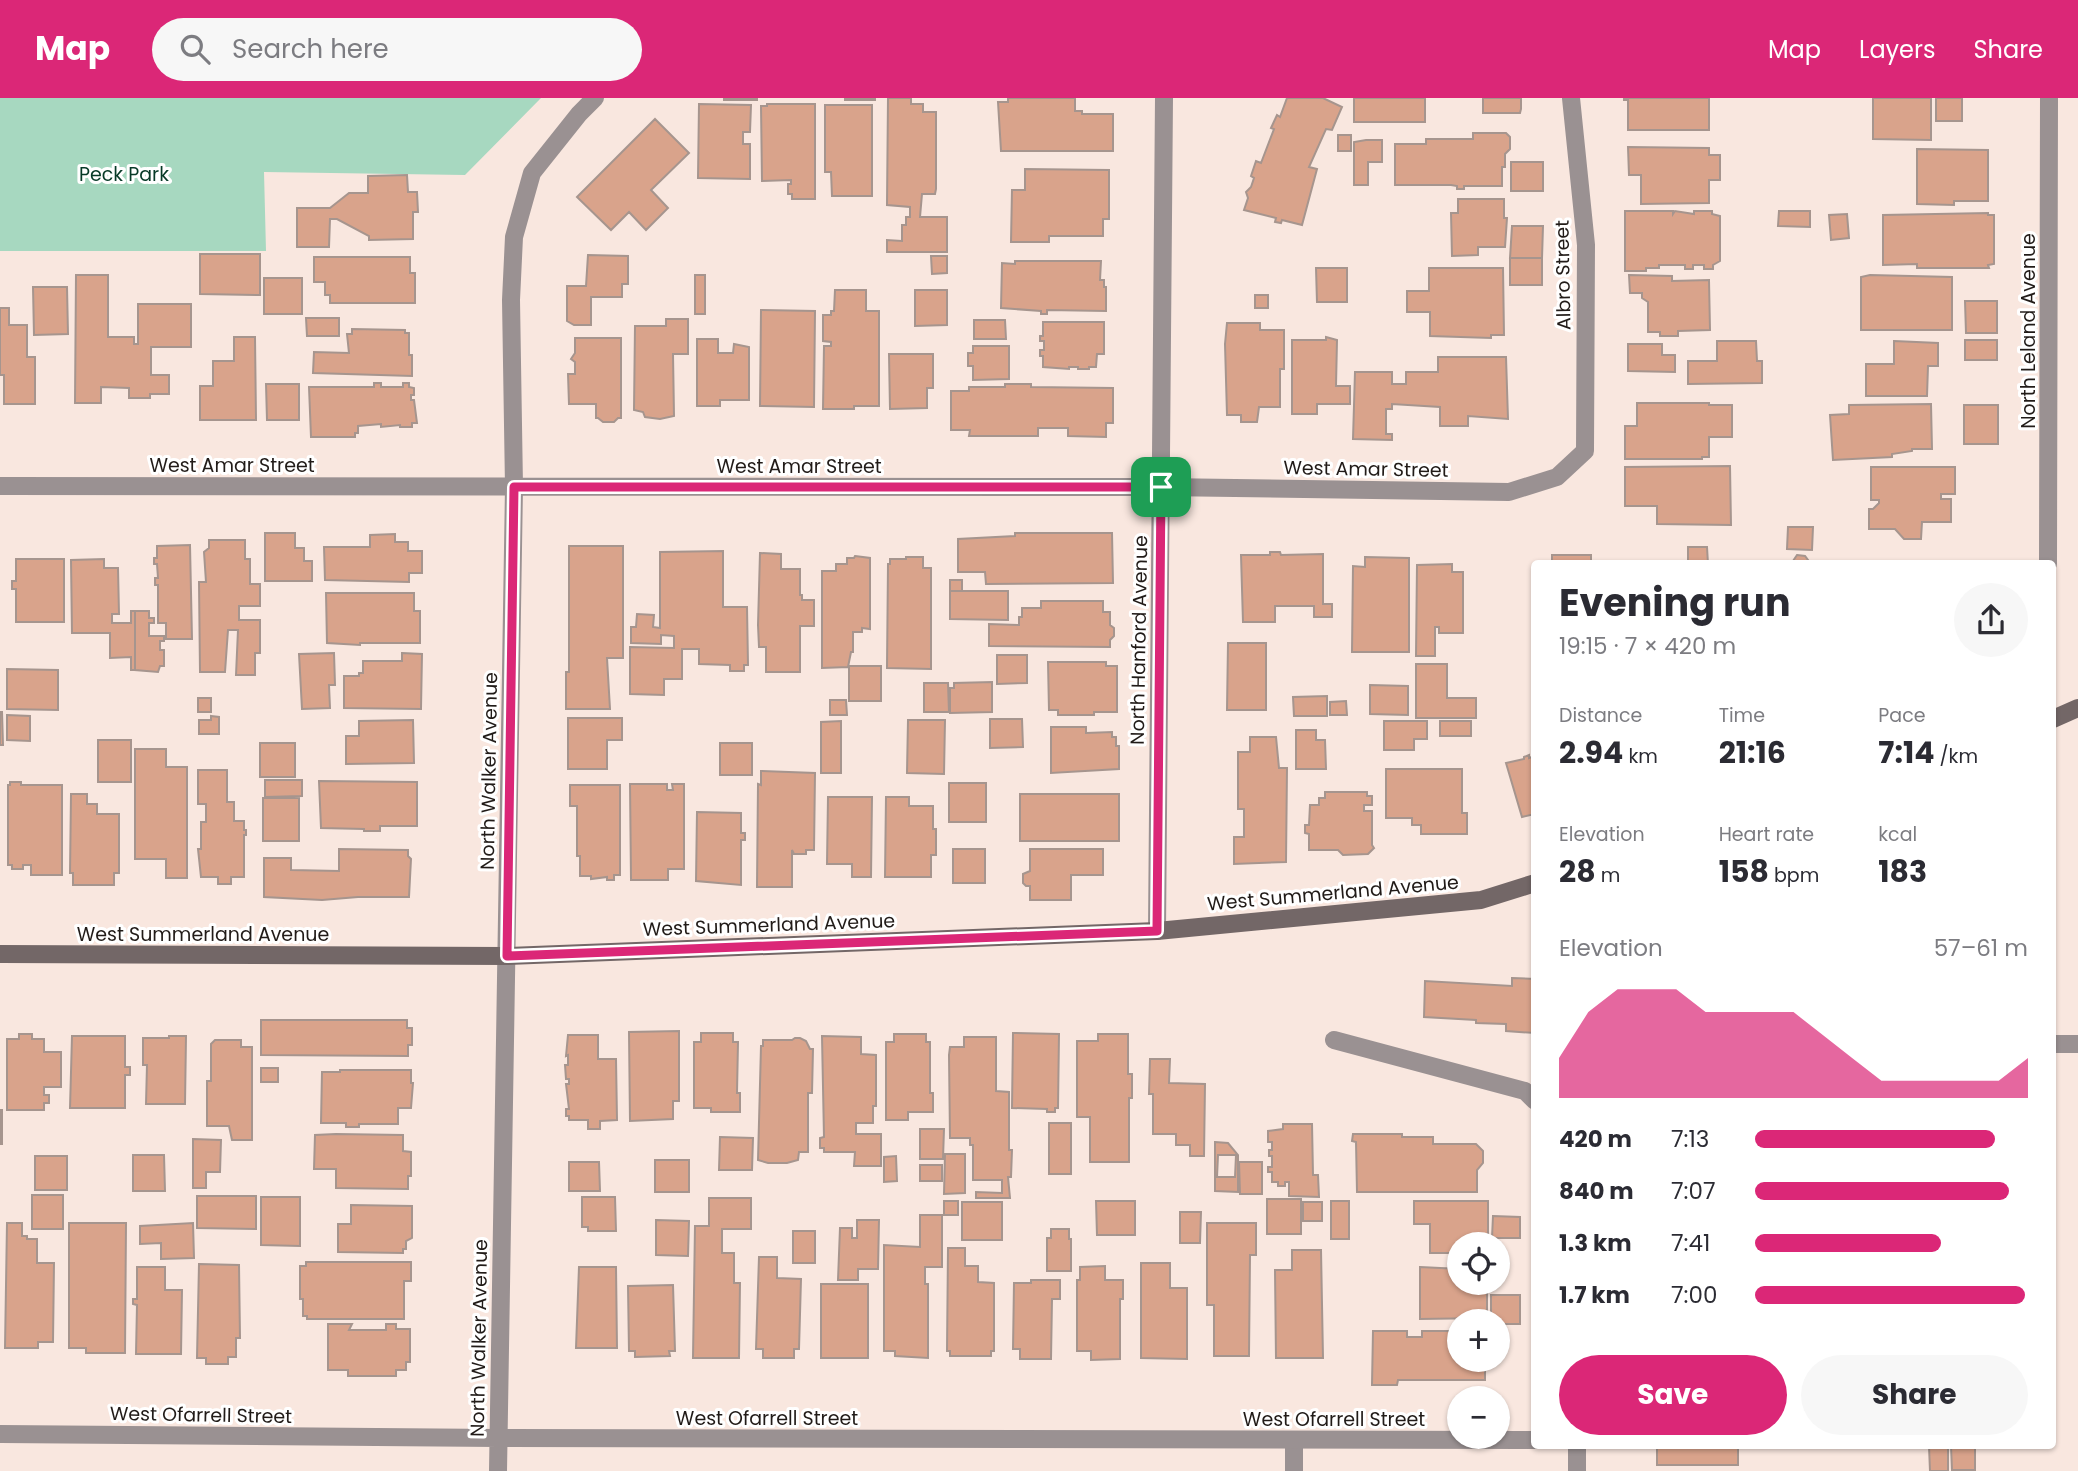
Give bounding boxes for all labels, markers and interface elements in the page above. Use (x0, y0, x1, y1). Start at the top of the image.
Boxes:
search box (152, 18, 642, 81)
text: Map (35, 25, 110, 72)
icon: search (176, 30, 214, 68)
text: Search here (232, 31, 389, 67)
text: Map (1768, 33, 1821, 66)
text: Layers (1859, 33, 1935, 66)
text: Share (1973, 33, 2043, 66)
park label: Peck Park (79, 161, 169, 188)
street label: Albro Street (1549, 220, 1577, 330)
street label: North Leland Avenue (2015, 233, 2042, 429)
street label: West Amar Street (149, 452, 315, 479)
street label: West Amar Street (716, 453, 882, 480)
street label: West Amar Street (1283, 454, 1449, 484)
pin (1131, 457, 1191, 517)
icon: arrive (1142, 468, 1180, 506)
street label: North Hanford Avenue (1124, 535, 1154, 745)
text: Evening run (1559, 576, 1791, 629)
button: share (1954, 583, 2028, 657)
text: 19:15 · 7 × 420 m (1559, 630, 1736, 662)
street label: North Walker Avenue (474, 672, 504, 870)
text: Distance (1559, 702, 1642, 729)
text: Time (1719, 702, 1765, 729)
text: Pace (1878, 702, 1926, 729)
text: 2.94 (1559, 731, 1623, 774)
text: 21:16 (1719, 731, 1786, 774)
text: 7:14 (1878, 731, 1935, 774)
text: km (1623, 743, 1658, 770)
text: /km (1935, 743, 1978, 770)
text: Elevation (1559, 821, 1645, 848)
text: Heart rate (1719, 821, 1814, 848)
text: kcal (1878, 821, 1917, 848)
text: 28 (1559, 850, 1596, 893)
text: 158 (1719, 850, 1769, 893)
text: 183 (1878, 850, 1927, 893)
text: m (1596, 862, 1620, 889)
text: bpm (1769, 862, 1819, 889)
street label: West Summerland Avenue (1206, 869, 1460, 917)
street label: West Summerland Avenue (642, 907, 896, 943)
street label: West Summerland Avenue (77, 921, 329, 948)
text: Elevation (1559, 932, 1663, 964)
text: 57–61 m (1934, 932, 2028, 964)
text: 420 m (1559, 1123, 1632, 1155)
text: 7:13 (1671, 1123, 1709, 1155)
text: 840 m (1559, 1175, 1634, 1207)
text: 7:07 (1671, 1175, 1715, 1207)
text: 1.3 km (1559, 1227, 1632, 1259)
text: 7:41 (1671, 1227, 1710, 1259)
map controls (1447, 1232, 1510, 1449)
button: locate (1447, 1232, 1510, 1295)
street label: North Walker Avenue (464, 1239, 494, 1437)
text: 1.7 km (1559, 1279, 1630, 1311)
text: 7:00 (1671, 1279, 1717, 1311)
button: + (1447, 1309, 1510, 1372)
button: Save (1559, 1355, 1787, 1435)
button: Share (1801, 1355, 2028, 1435)
button: − (1447, 1386, 1510, 1449)
street label: West Ofarrell Street (110, 1400, 292, 1430)
street label: West Ofarrell Street (676, 1405, 858, 1432)
street label: West Ofarrell Street (1243, 1406, 1425, 1433)

